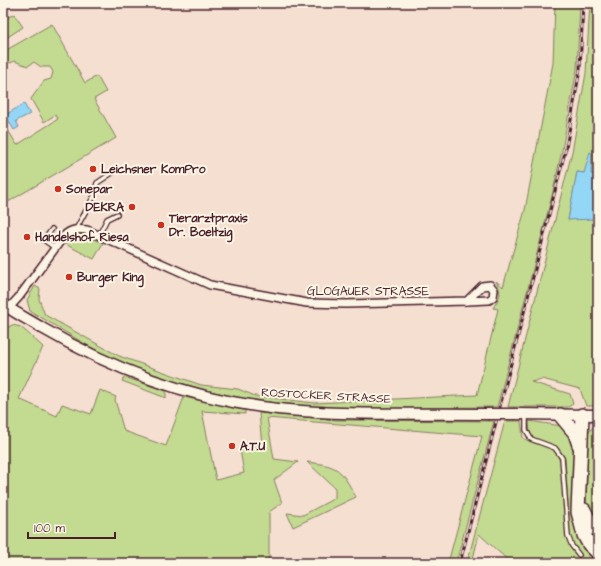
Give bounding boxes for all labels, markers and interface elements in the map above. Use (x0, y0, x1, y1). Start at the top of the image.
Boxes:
place label: Leichsner KomPro (101, 161, 206, 178)
marker: Leichsner KomPro (88, 164, 98, 174)
place label: Sonepar (65, 181, 113, 199)
marker: Sonepar (53, 184, 63, 194)
place label: DEKRA (86, 199, 124, 216)
marker: DEKRA (127, 202, 137, 212)
place label: Tierarztpraxis Dr. Boeltzig (168, 210, 248, 243)
marker: Tierarztpraxis Dr. Boeltzig (156, 220, 166, 230)
place label: Handelshof Riesa (35, 229, 129, 246)
marker: Handelshof Riesa (22, 232, 32, 242)
place label: Burger King (77, 269, 144, 288)
marker: Burger King (64, 272, 74, 282)
street label: GLOGAUER STRASSE (307, 283, 429, 300)
street label: ROSTOCKER STRASSE (261, 384, 391, 408)
place label: A.T.U (240, 438, 266, 455)
marker: A.T.U (227, 441, 237, 451)
scale bar (28, 514, 115, 540)
text: 100 m (34, 520, 65, 537)

